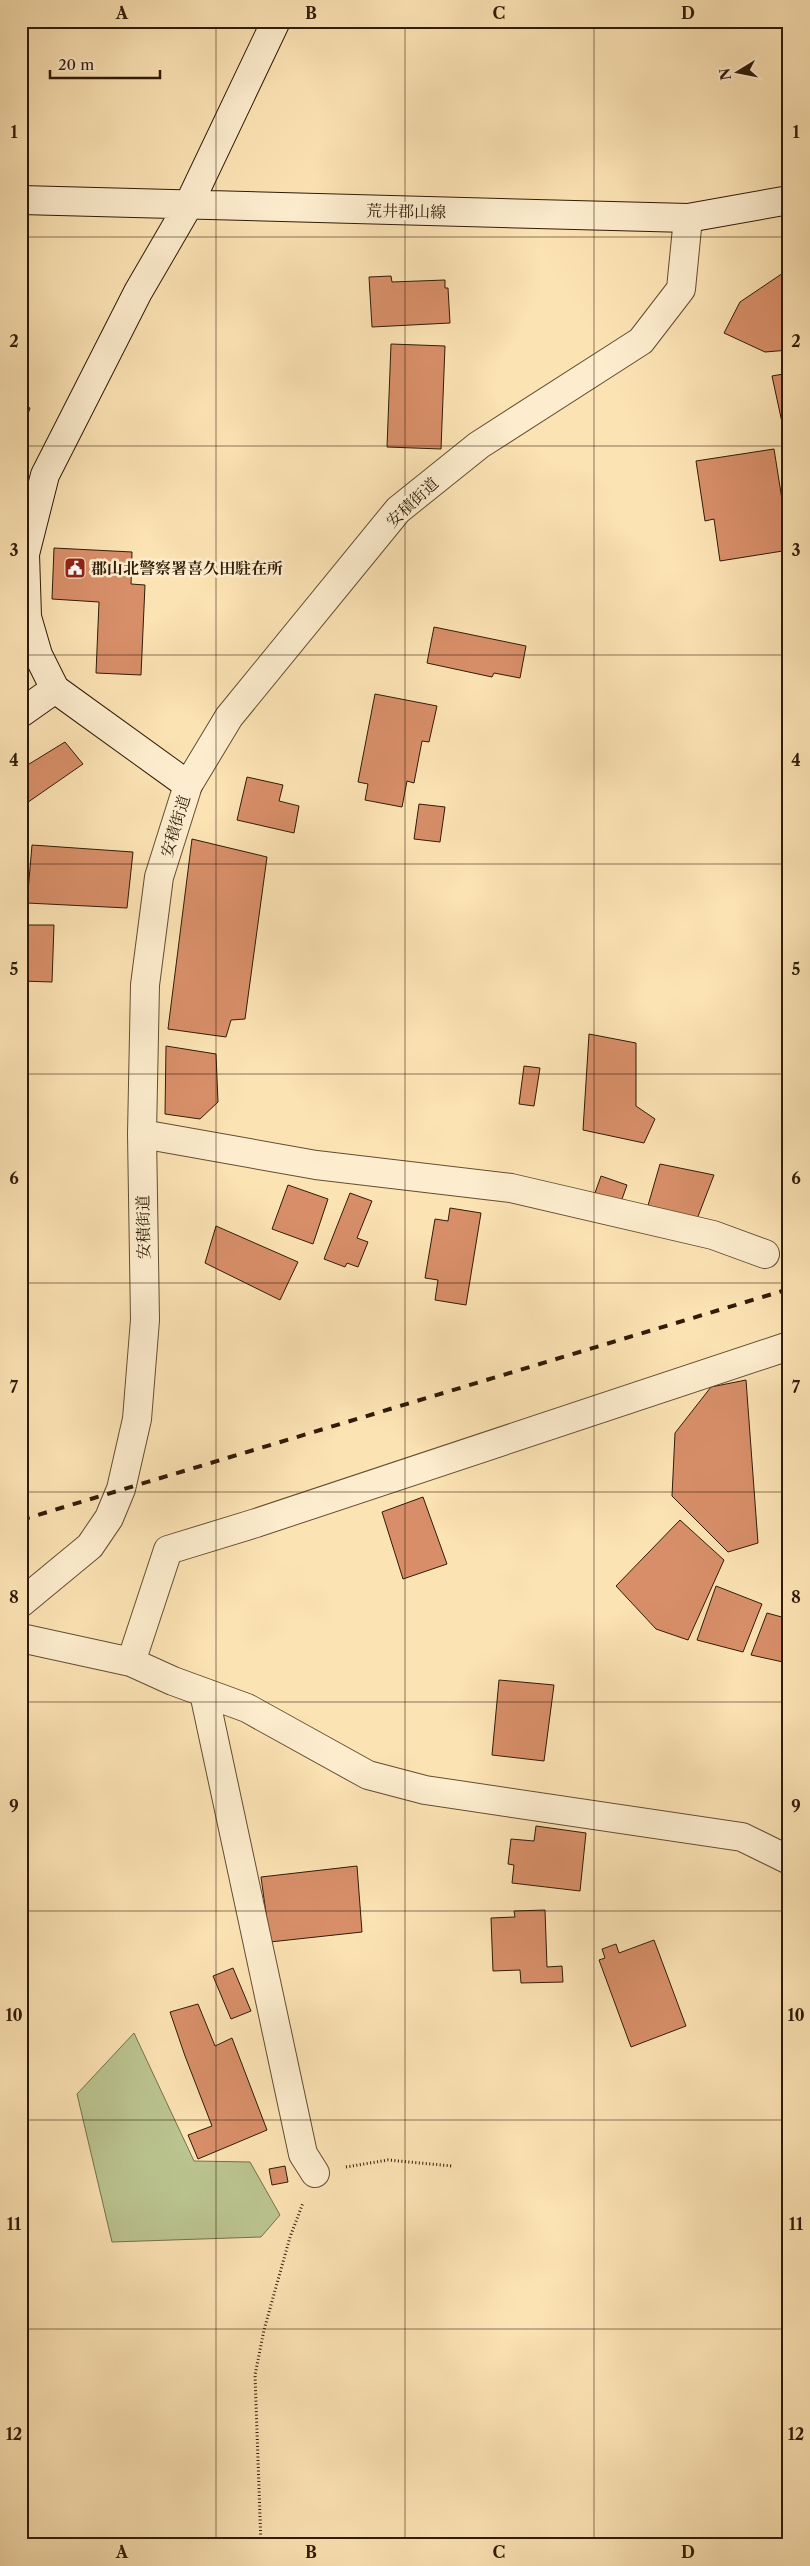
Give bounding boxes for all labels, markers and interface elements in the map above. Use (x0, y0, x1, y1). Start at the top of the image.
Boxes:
text: A (115, 3, 129, 23)
text: B (305, 3, 317, 23)
text: C (493, 3, 505, 23)
text: D (681, 3, 695, 23)
scale bar (50, 48, 160, 80)
north arrow (712, 48, 762, 98)
text: 20 m (58, 55, 94, 74)
text: N (715, 67, 735, 82)
text: 1 (10, 122, 18, 142)
text: 1 (792, 122, 800, 142)
street label: 荒井郡山線 (366, 200, 446, 222)
text: 2 (9, 331, 19, 351)
text: 2 (791, 331, 801, 351)
street label: 安積街道 (382, 473, 442, 531)
text: 3 (9, 540, 19, 560)
text: 3 (791, 540, 801, 560)
public building icon: 郡山北警察署喜久田駐在所 (63, 556, 87, 580)
place label: 郡山北警察署喜久田駐在所 (91, 558, 283, 578)
text: 4 (9, 750, 19, 770)
text: 4 (791, 750, 801, 770)
street label: 安積街道 (156, 792, 194, 860)
text: 5 (10, 959, 19, 979)
text: 5 (792, 959, 801, 979)
text: 6 (9, 1168, 19, 1188)
text: 6 (791, 1168, 801, 1188)
street label: 安積街道 (132, 1195, 154, 1259)
text: 7 (10, 1377, 19, 1397)
text: 7 (792, 1377, 801, 1397)
text: 8 (9, 1587, 19, 1607)
text: 8 (791, 1587, 801, 1607)
text: 9 (9, 1796, 19, 1816)
text: 9 (791, 1796, 801, 1816)
text: 10 (5, 2005, 23, 2025)
text: 10 (787, 2005, 805, 2025)
text: 11 (7, 2214, 22, 2234)
text: 11 (789, 2214, 804, 2234)
text: 12 (6, 2424, 22, 2444)
text: 12 (788, 2424, 804, 2444)
text: A (115, 2542, 129, 2562)
text: B (305, 2542, 317, 2562)
text: C (493, 2542, 505, 2562)
text: D (681, 2542, 695, 2562)

